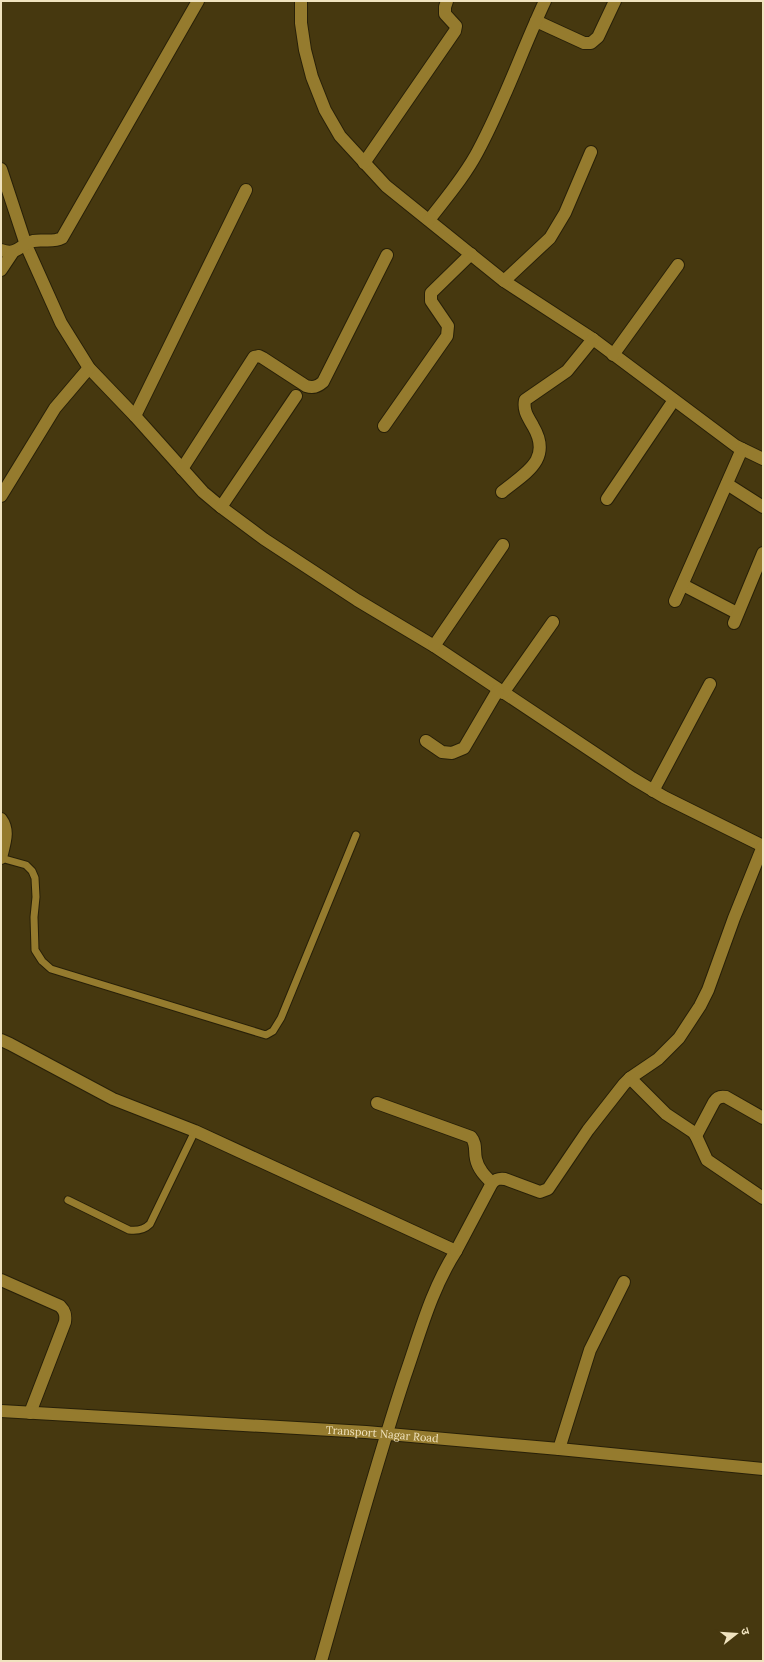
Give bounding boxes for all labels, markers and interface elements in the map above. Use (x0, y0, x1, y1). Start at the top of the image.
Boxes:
street label: Transport Nagar Road (326, 1423, 440, 1445)
north arrow (716, 1614, 756, 1654)
text: उ (738, 1626, 753, 1637)

